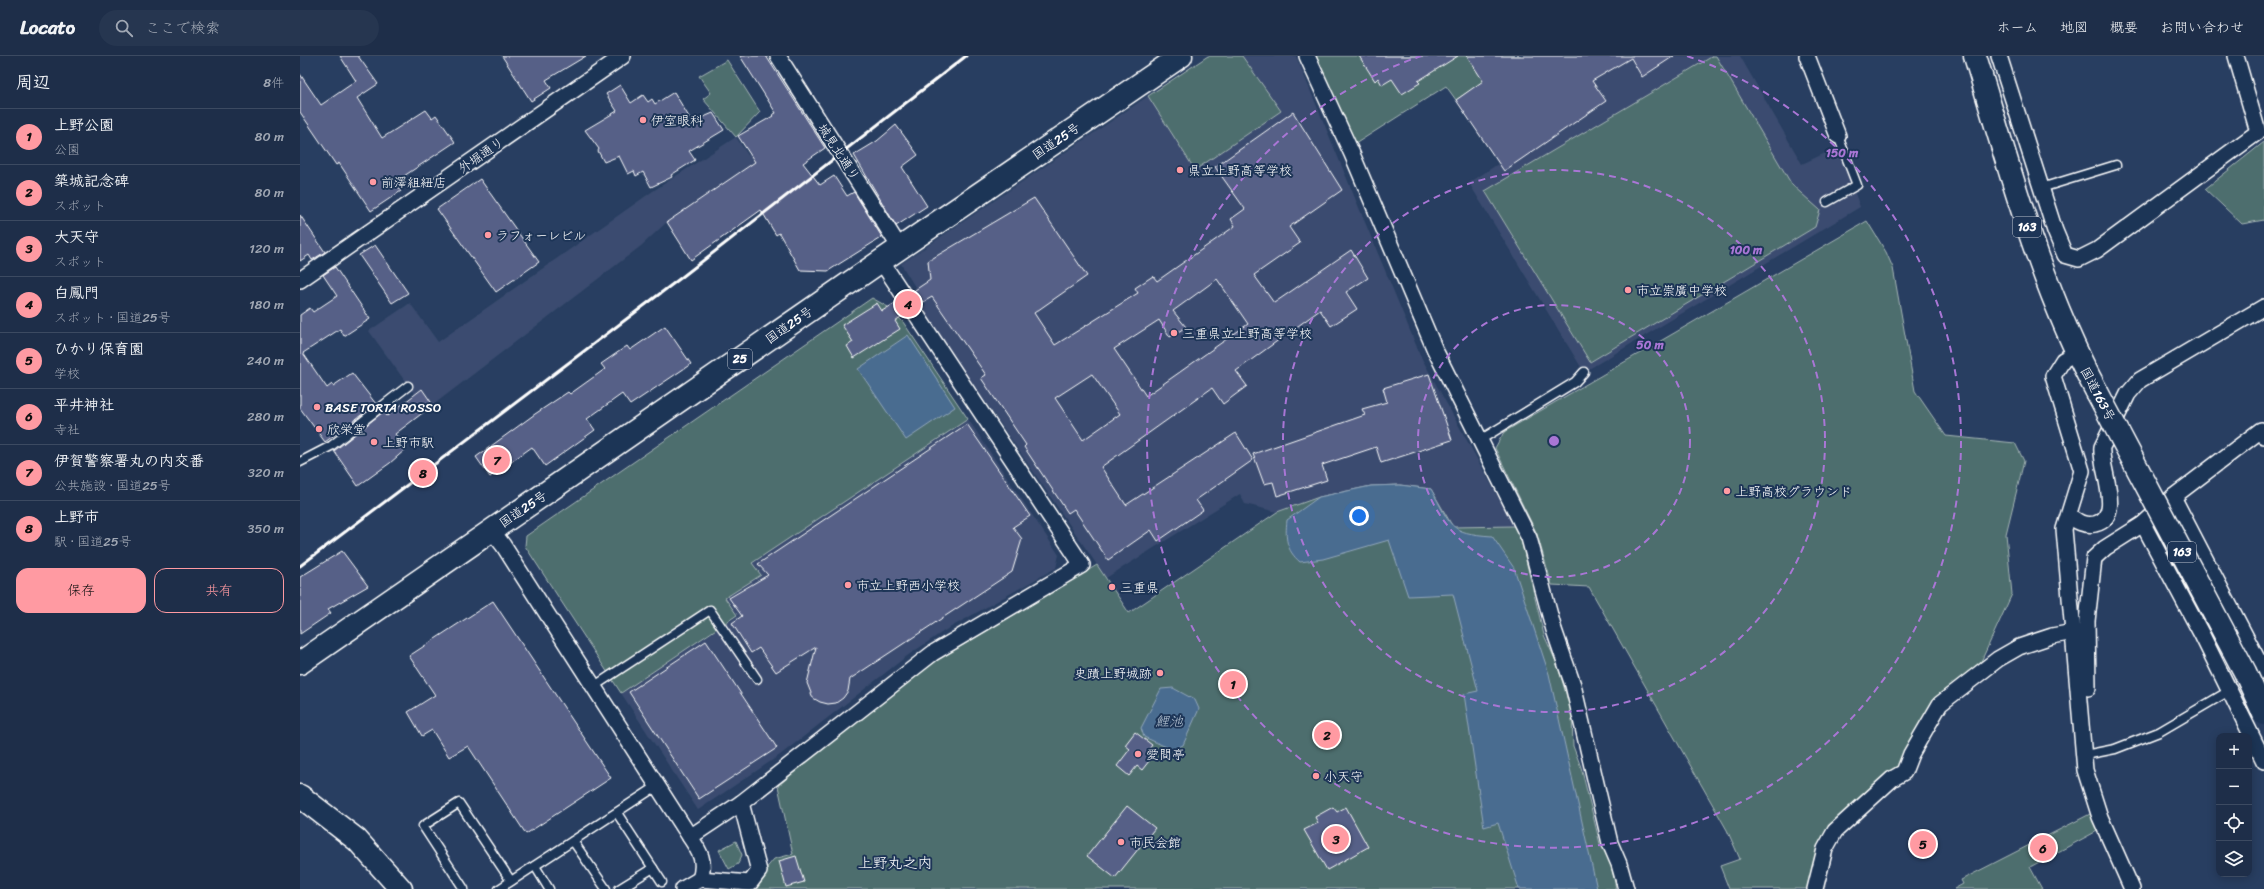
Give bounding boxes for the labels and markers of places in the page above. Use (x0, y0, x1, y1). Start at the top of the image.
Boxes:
place label: 伊室眼科 (651, 109, 703, 132)
marker: 伊室眼科 (638, 115, 648, 125)
place label: 県立上野高等学校 (1188, 159, 1292, 182)
marker: 県立上野高等学校 (1175, 165, 1185, 175)
place label: 前澤組紐店 (381, 171, 446, 194)
marker: 前澤組紐店 (368, 177, 378, 187)
place label: ラフォーレビル (496, 224, 586, 247)
marker: ラフォーレビル (483, 230, 493, 240)
place label: 市立崇廣中学校 (1636, 279, 1727, 302)
marker: 市立崇廣中学校 (1623, 285, 1633, 295)
pin: 4 (895, 289, 921, 319)
place label: 三重県立上野高等学校 (1182, 322, 1312, 345)
marker: 三重県立上野高等学校 (1169, 328, 1179, 338)
place label: BASE TORTA ROSSO (325, 396, 441, 419)
marker: BASE TORTA ROSSO (312, 402, 322, 412)
place label: 欣栄堂 (327, 418, 366, 441)
marker: 欣栄堂 (314, 424, 324, 434)
place label: 上野市駅 (382, 431, 434, 454)
centre of rings (1547, 434, 1561, 448)
marker: 上野市駅 (369, 437, 379, 447)
pin: 7 (484, 445, 510, 475)
pin: 8 (410, 458, 436, 488)
place label: 上野高校グラウンド (1735, 480, 1852, 503)
marker: 上野高校グラウンド (1722, 486, 1732, 496)
place label: 市立上野西小学校 (856, 574, 960, 597)
place label: 三重県 (1120, 576, 1159, 599)
marker: 市立上野西小学校 (843, 580, 853, 590)
marker: 三重県 (1107, 582, 1117, 592)
place label: 史蹟上野城跡 (1074, 662, 1152, 685)
marker: 史蹟上野城跡 (1155, 668, 1165, 678)
pin: 1 (1220, 669, 1246, 699)
pin: 2 (1314, 720, 1340, 750)
place label: 愛間亭 (1146, 743, 1185, 766)
marker: 愛間亭 (1133, 749, 1143, 759)
place label: 小天守 (1324, 765, 1363, 788)
marker: 小天守 (1311, 771, 1321, 781)
pin: 3 (1323, 824, 1349, 854)
pin: 5 (1910, 829, 1936, 859)
place label: 市民会館 (1129, 831, 1181, 854)
pin: 6 (2030, 833, 2056, 863)
marker: 市民会館 (1116, 837, 1126, 847)

